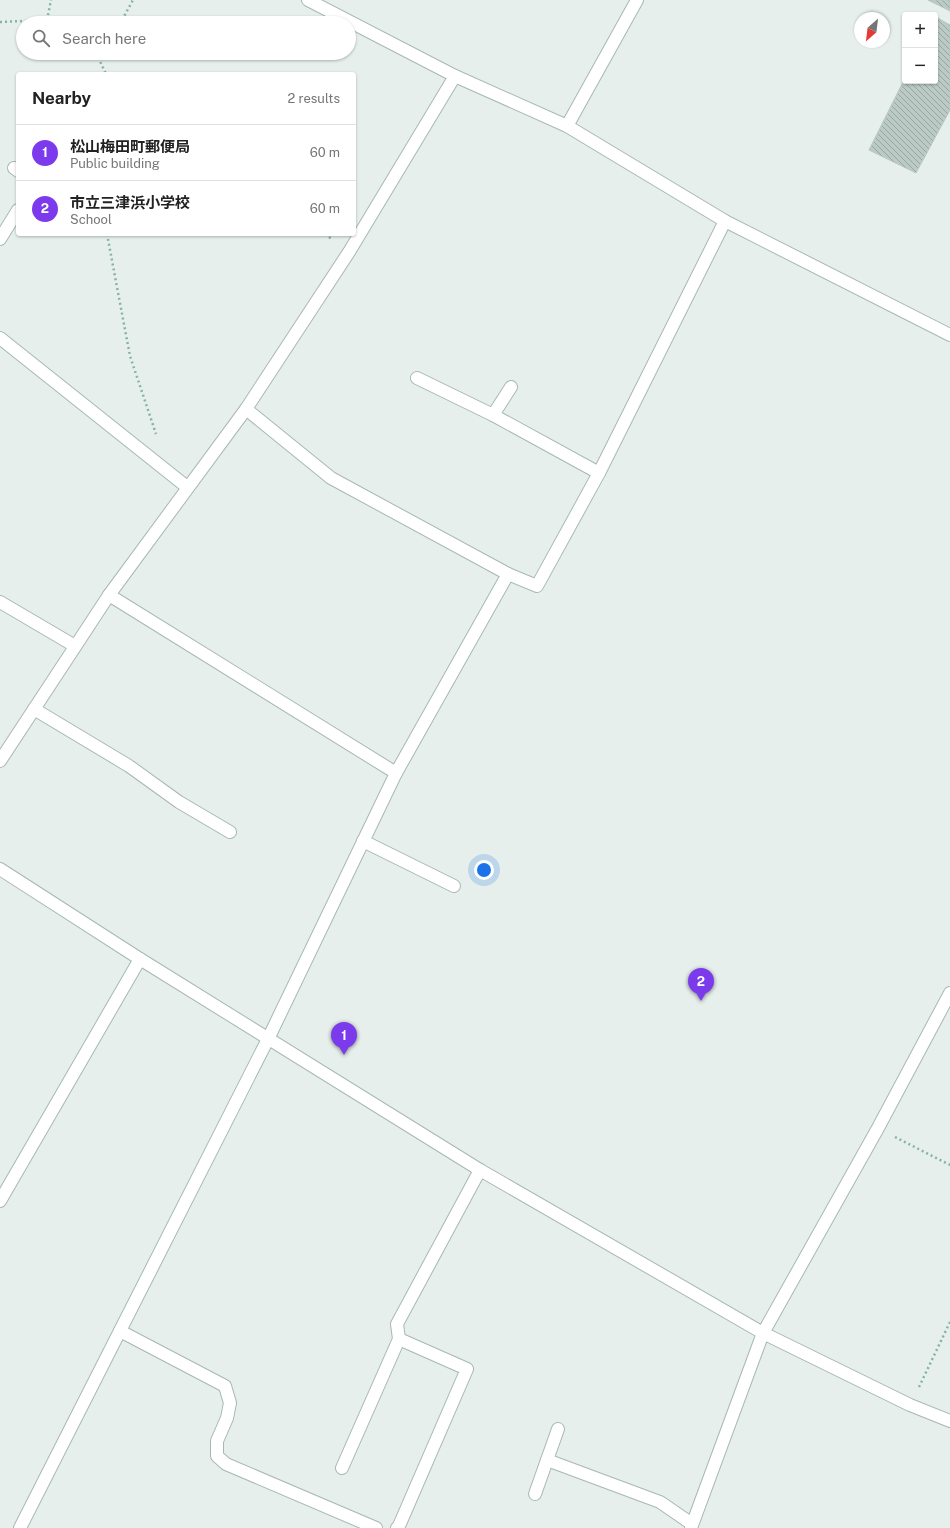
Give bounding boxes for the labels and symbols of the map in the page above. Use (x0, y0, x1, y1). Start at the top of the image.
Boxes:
north arrow (854, 12, 890, 48)
your location (474, 860, 494, 880)
pin: 2 (688, 968, 714, 1001)
pin: 1 (331, 1022, 357, 1055)

